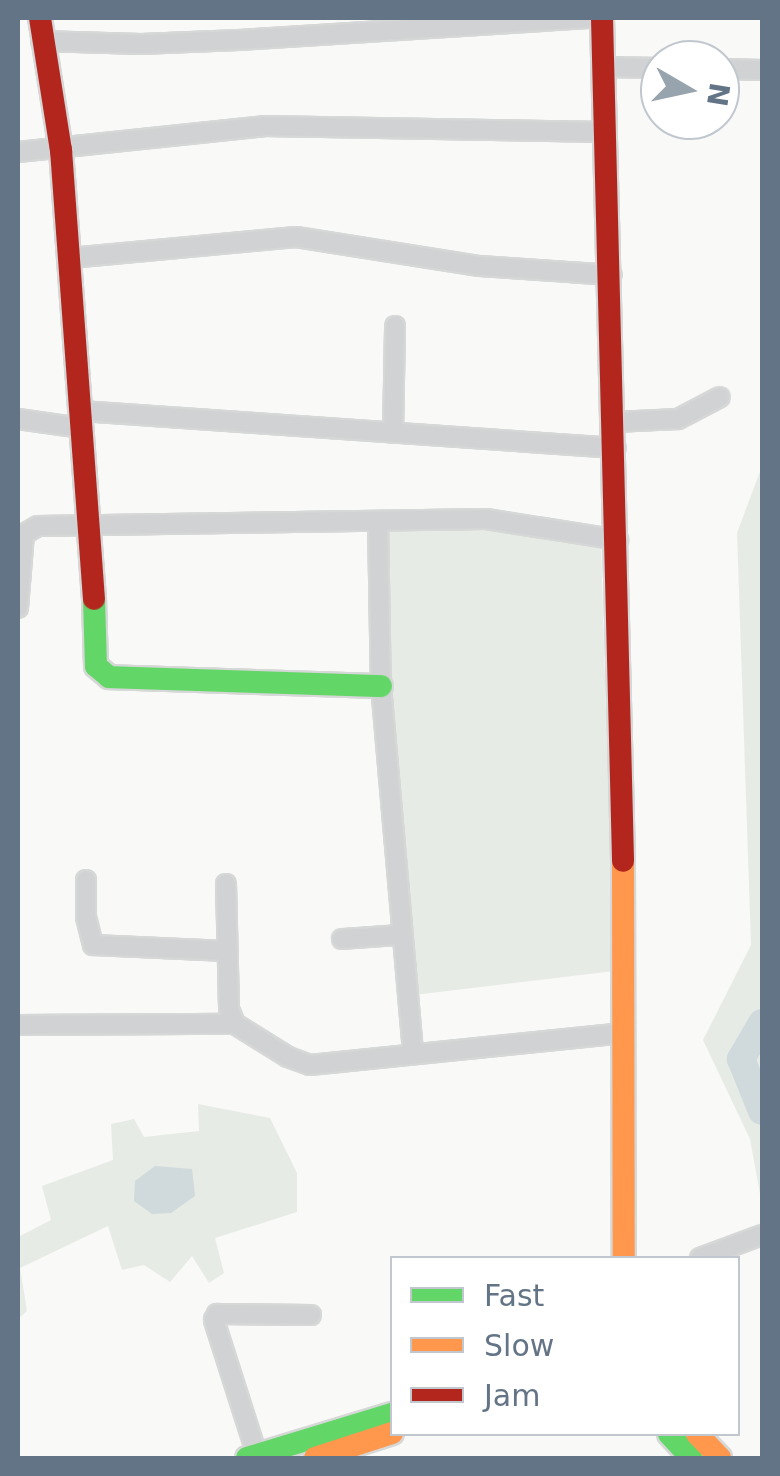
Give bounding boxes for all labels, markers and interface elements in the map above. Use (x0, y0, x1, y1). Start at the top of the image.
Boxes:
north arrow (640, 40, 740, 140)
text: N (700, 80, 736, 109)
legend (390, 1256, 740, 1436)
text: Fast (484, 1278, 544, 1313)
text: Slow (484, 1328, 554, 1363)
text: Jam (484, 1378, 540, 1413)

